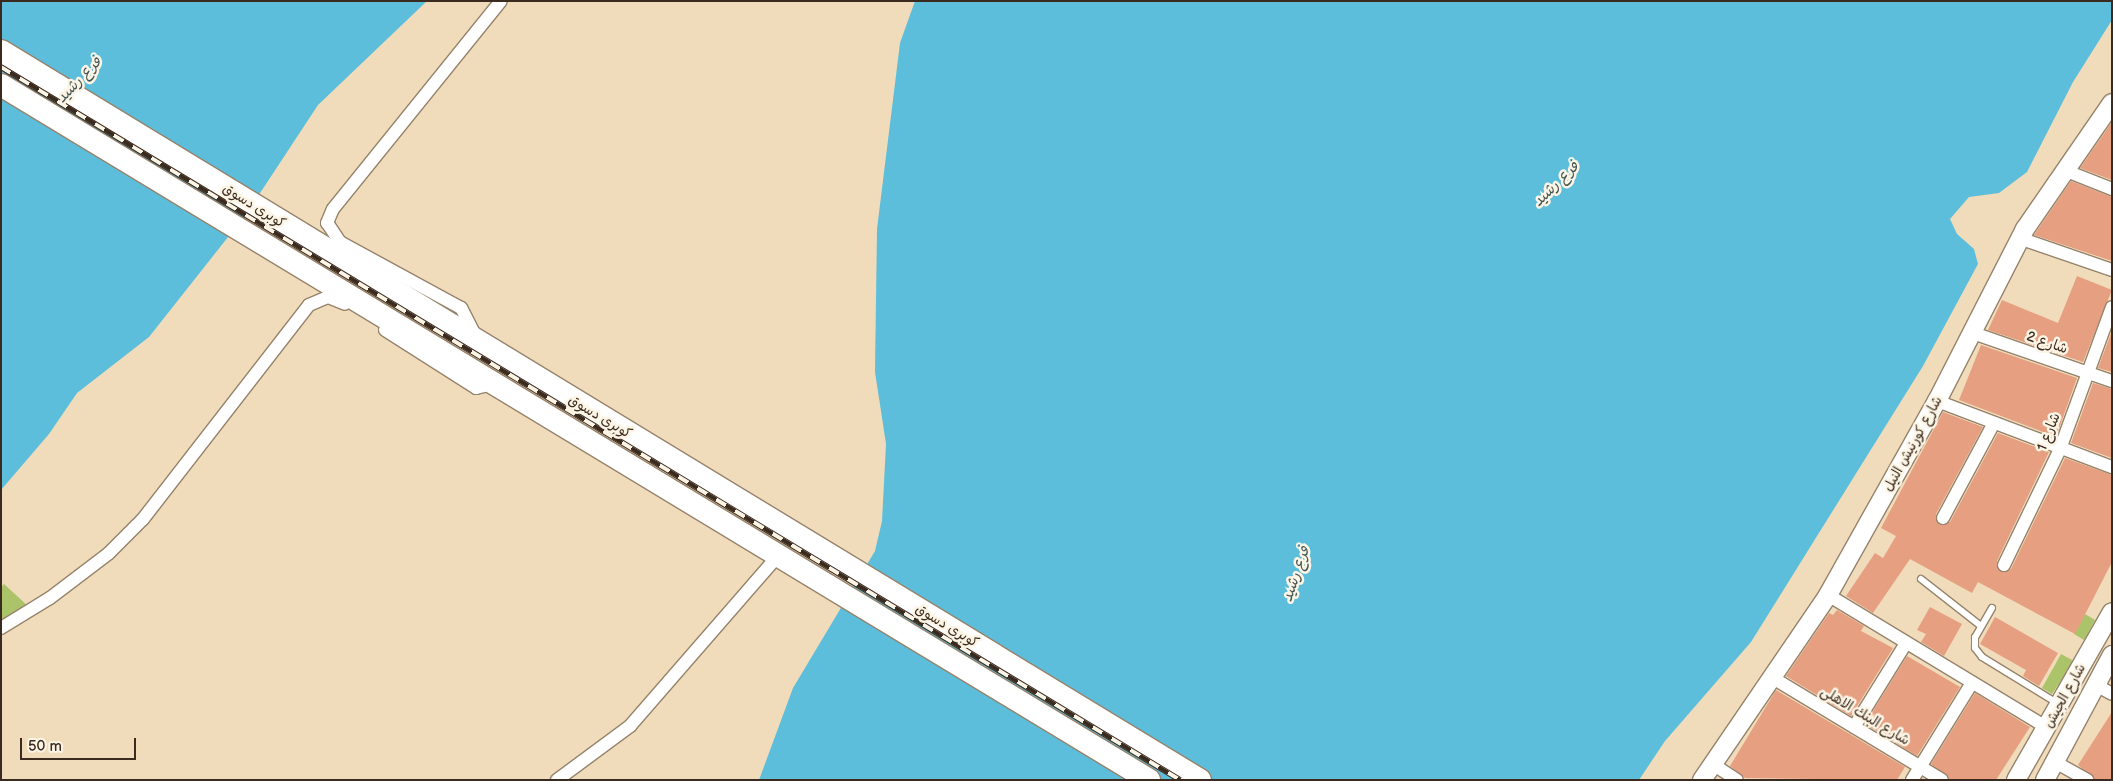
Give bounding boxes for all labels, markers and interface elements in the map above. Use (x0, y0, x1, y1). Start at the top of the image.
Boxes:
water label: فرع رشيد (53, 53, 105, 107)
water label: فرع رشيد (1529, 158, 1583, 210)
street label: كوبرى دسوق (219, 180, 289, 232)
street label: شارع 2 (2024, 328, 2070, 358)
street label: كوبرى دسوق (565, 392, 635, 442)
street label: شارع كورنيش النيل (1880, 393, 1946, 495)
street label: شارع 1 (2034, 411, 2064, 453)
water label: فرع رشيد (1278, 544, 1314, 604)
street label: كوبرى دسوق (912, 601, 982, 651)
street label: شارع الجيش (2040, 661, 2090, 731)
street label: شارع البنك الاهلى (1817, 683, 1913, 749)
scale bar (22, 728, 139, 760)
text: 50 m (28, 737, 62, 756)

